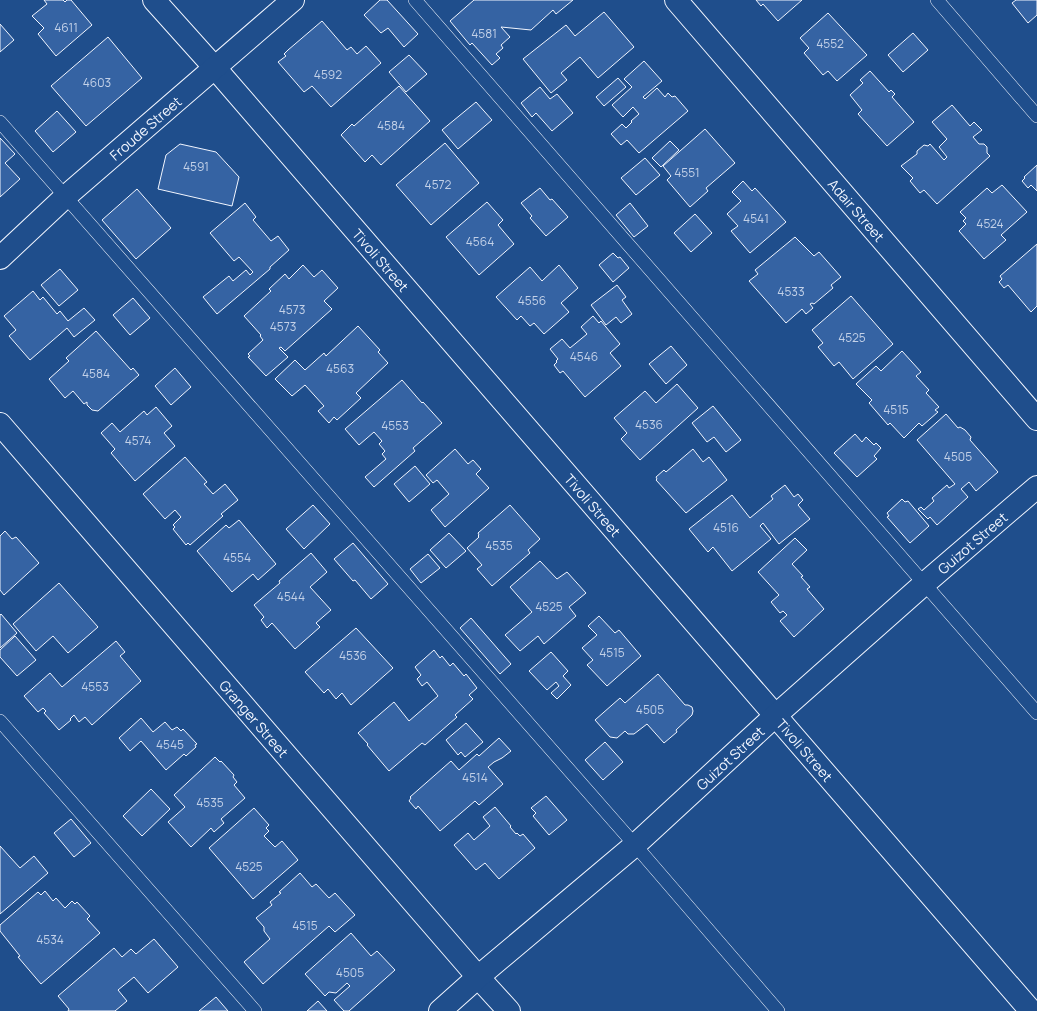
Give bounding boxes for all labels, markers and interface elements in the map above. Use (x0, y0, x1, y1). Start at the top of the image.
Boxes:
house number: 4611 (54, 19, 78, 36)
house number: 4581 (471, 25, 497, 42)
house number: 4552 (816, 35, 844, 52)
house number: 4592 (314, 66, 342, 83)
house number: 4603 (83, 74, 111, 91)
street label: Froude Street (105, 91, 185, 164)
house number: 4584 (377, 117, 405, 134)
house number: 4591 (183, 158, 209, 175)
house number: 4551 (674, 164, 700, 181)
street label: Adair Street (824, 174, 889, 246)
house number: 4572 (425, 176, 452, 193)
house number: 4541 (743, 210, 769, 227)
house number: 4524 (976, 215, 1004, 232)
street label: Tivoli Street (349, 224, 414, 296)
house number: 4564 (466, 233, 494, 250)
house number: 4533 (777, 283, 805, 300)
house number: 4556 (518, 292, 546, 309)
house number: 4573 (279, 301, 305, 318)
house number: 4573 (270, 318, 296, 335)
house number: 4525 (838, 329, 866, 346)
house number: 4546 (570, 348, 598, 365)
house number: 4563 (326, 360, 354, 377)
house number: 4584 (82, 365, 110, 382)
house number: 4515 (883, 401, 909, 418)
house number: 4536 (635, 416, 663, 433)
house number: 4553 (381, 417, 409, 434)
house number: 4574 (125, 432, 151, 449)
house number: 4505 (944, 448, 972, 465)
street label: Tivoli Street (561, 469, 626, 541)
street label: Guizot Street (933, 507, 1011, 578)
house number: 4516 (713, 519, 739, 536)
house number: 4535 (485, 537, 513, 554)
house number: 4554 (223, 549, 251, 566)
house number: 4544 (277, 588, 305, 605)
house number: 4525 (535, 598, 563, 615)
house number: 4515 (599, 644, 625, 661)
house number: 4536 (339, 647, 367, 664)
street label: Granger Street (216, 676, 293, 761)
house number: 4553 (81, 678, 109, 695)
house number: 4505 (636, 701, 664, 718)
street label: Tivoli Street (773, 714, 838, 786)
street label: Guizot Street (692, 721, 768, 794)
house number: 4545 (156, 736, 184, 753)
house number: 4514 (462, 769, 488, 786)
house number: 4535 (196, 794, 224, 811)
house number: 4525 (235, 858, 263, 875)
house number: 4515 (292, 917, 318, 934)
house number: 4534 (36, 931, 64, 948)
house number: 4505 (336, 964, 364, 981)

